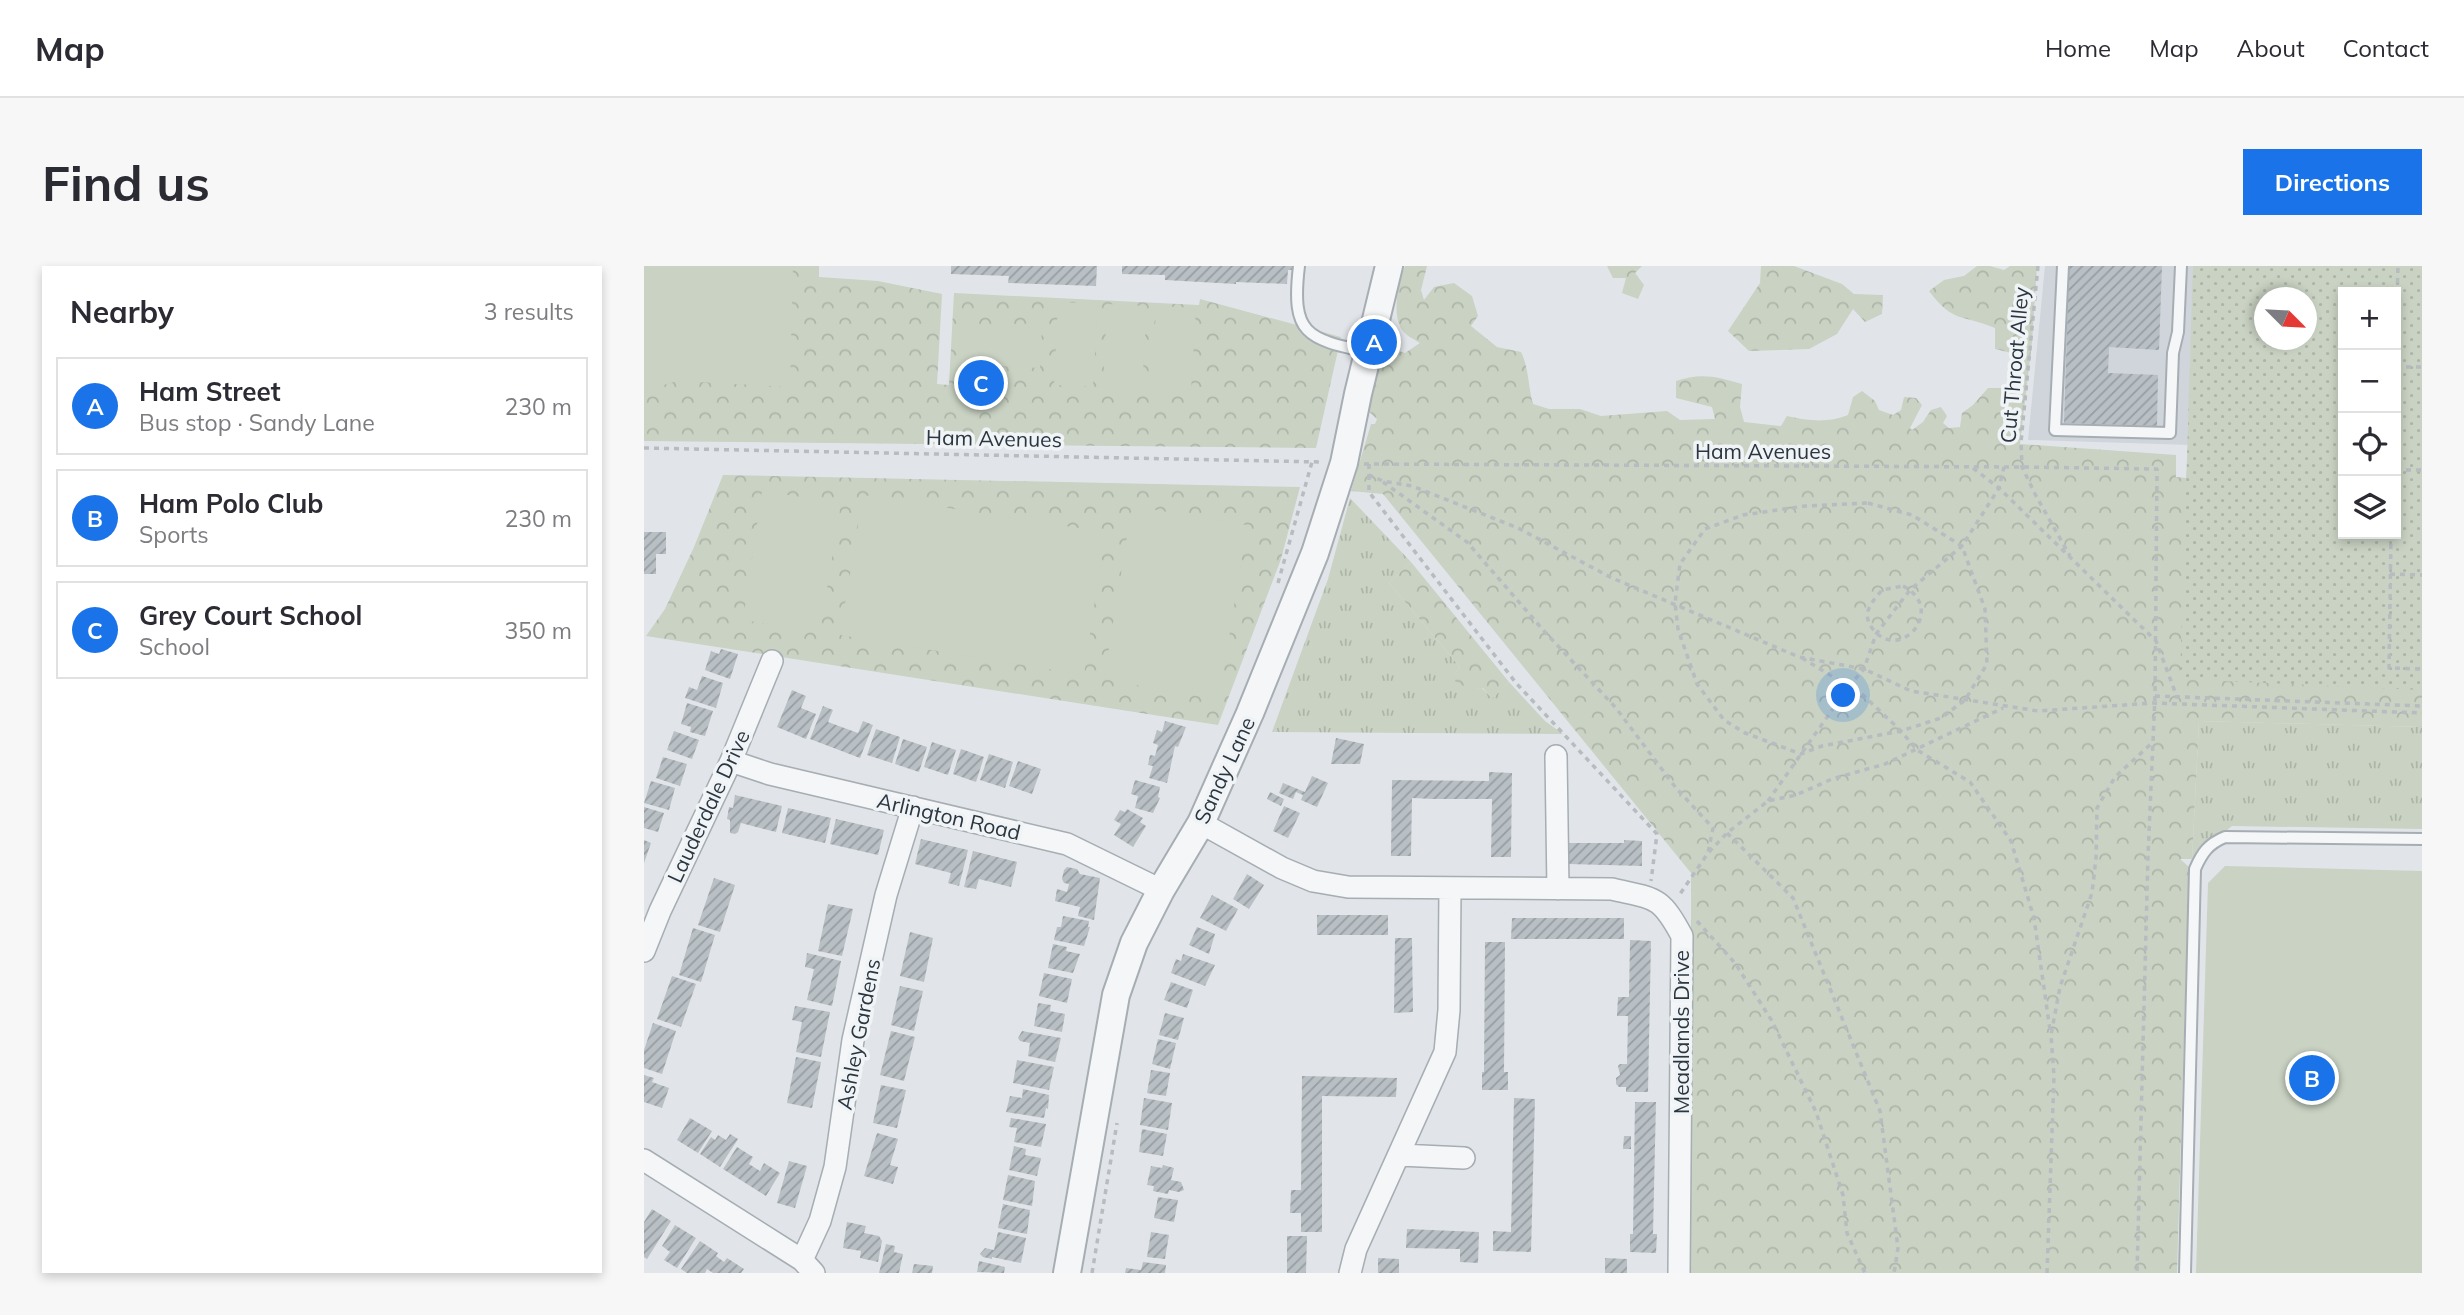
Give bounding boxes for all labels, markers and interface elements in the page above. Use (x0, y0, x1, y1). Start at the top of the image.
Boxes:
text: Map (35, 28, 105, 69)
text: Home (2045, 33, 2111, 63)
text: Map (2149, 33, 2199, 63)
text: About (2237, 33, 2305, 63)
text: Contact (2343, 33, 2429, 63)
button: Directions (2243, 149, 2422, 215)
text: Find us (42, 152, 210, 213)
street label: Cut Throat Alley (1994, 286, 2034, 444)
north arrow (2254, 287, 2317, 350)
map controls (2338, 287, 2401, 539)
button: + (2338, 287, 2401, 350)
text: Nearby (70, 293, 174, 331)
text: 3 results (484, 297, 574, 326)
pin: A (1351, 316, 1397, 368)
button: − (2338, 350, 2401, 413)
pin: C (958, 357, 1004, 409)
text: Ham Street (139, 375, 281, 408)
text: A (86, 392, 104, 421)
text: 230 m (504, 392, 572, 421)
text: Bus stop · Sandy Lane (139, 408, 375, 437)
button: locate (2338, 413, 2401, 476)
street label: Ham Avenues (926, 424, 1062, 452)
street label: Ham Avenues (1695, 438, 1831, 464)
button: layers (2338, 476, 2401, 539)
text: Ham Polo Club (139, 487, 323, 520)
text: B (87, 504, 103, 533)
text: 230 m (504, 504, 572, 533)
text: Sports (139, 520, 209, 549)
text: Grey Court School (139, 599, 362, 632)
text: C (87, 616, 103, 645)
text: 350 m (504, 616, 572, 645)
text: School (139, 632, 210, 661)
your location (1826, 678, 1860, 712)
street label: Sandy Lane (1188, 712, 1260, 828)
street label: Lauderdale Drive (661, 726, 755, 886)
street label: Arlington Road (875, 787, 1023, 845)
street label: Meadlands Drive (1668, 950, 1694, 1114)
street label: Ashley Gardens (831, 956, 885, 1112)
pin: B (2289, 1052, 2335, 1104)

